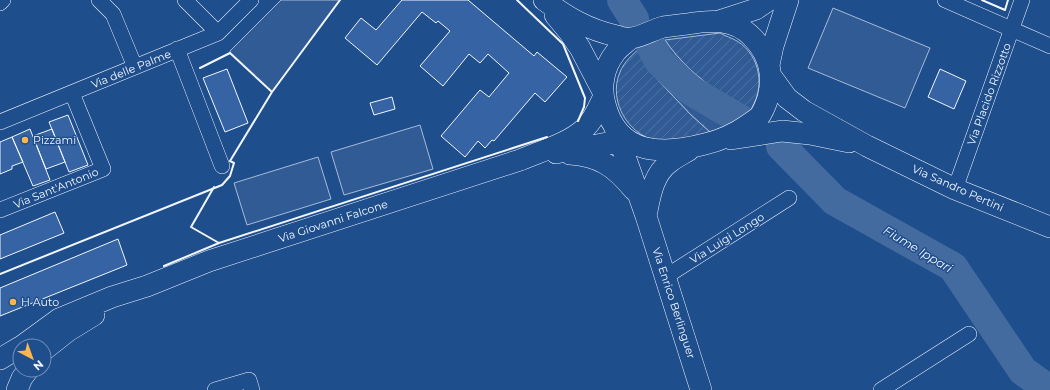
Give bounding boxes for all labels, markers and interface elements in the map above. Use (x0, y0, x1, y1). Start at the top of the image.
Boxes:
street label: Via Placido Rizzotto (964, 41, 1014, 147)
street label: Via delle Palme (89, 46, 173, 91)
place label: Pizzami (33, 133, 76, 147)
marker: Pizzami (20, 135, 30, 145)
street label: Via Sandro Pertini (910, 162, 1006, 215)
street label: Via Sant'Antonio (11, 165, 101, 211)
street label: Via Giovanni Falcone (277, 197, 390, 245)
street label: Via Luigi Longo (687, 209, 767, 266)
water label: Fiume Ippari (881, 222, 956, 276)
street label: Via Enrico Berlinguer (649, 245, 699, 361)
place label: H Auto (21, 295, 59, 309)
marker: H Auto (8, 297, 18, 307)
north arrow (12, 338, 52, 378)
text: N (31, 357, 47, 374)

